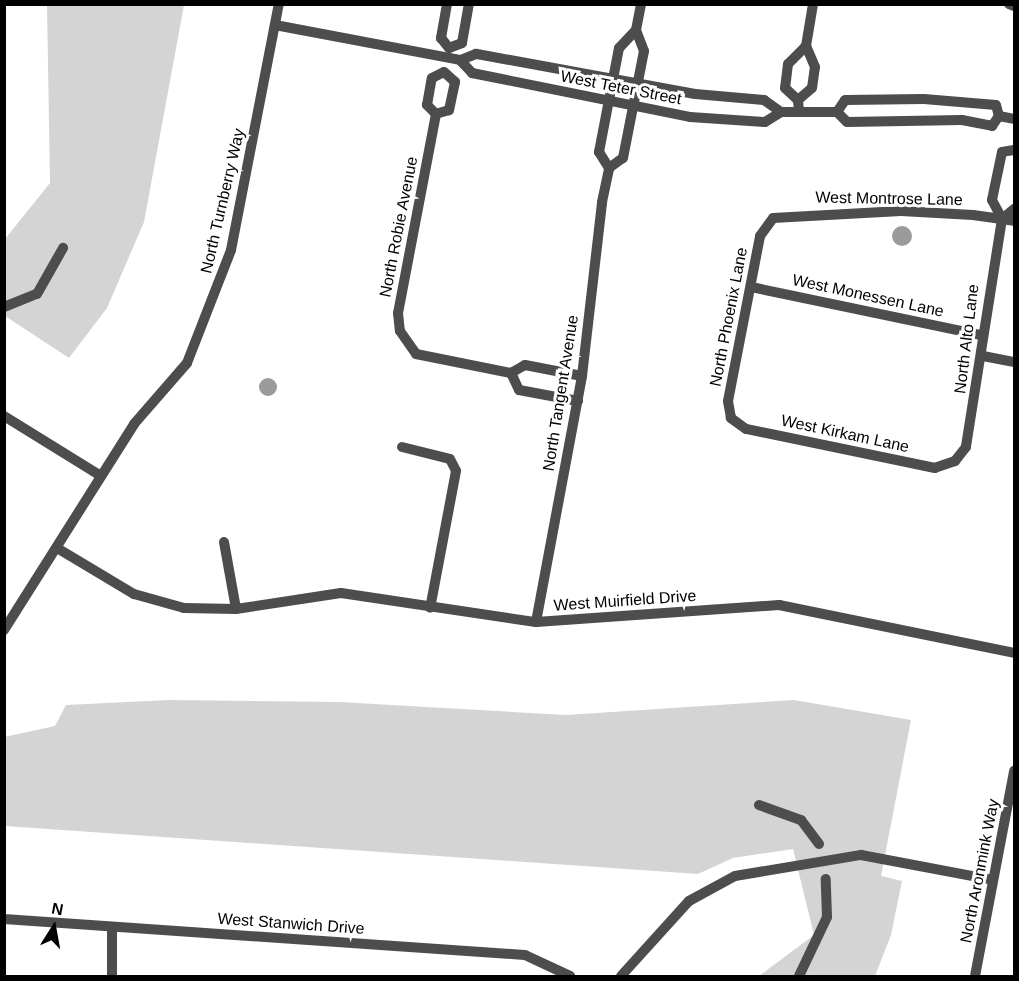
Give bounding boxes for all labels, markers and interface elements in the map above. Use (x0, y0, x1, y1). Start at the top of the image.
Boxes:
street label: West Teter Street (559, 67, 683, 109)
street label: North Turnberry Way (197, 127, 249, 275)
street label: North Robie Avenue (376, 155, 422, 299)
street label: West Montrose Lane (815, 188, 963, 210)
street label: North Phoenix Lane (706, 246, 752, 388)
street label: West Monessen Lane (790, 271, 946, 321)
street label: North Alto Lane (951, 283, 983, 395)
street label: North Tangent Avenue (539, 313, 583, 473)
street label: West Kirkam Lane (779, 411, 911, 457)
street label: West Muirfield Drive (553, 586, 697, 616)
street label: North Aronmink Way (957, 797, 1003, 945)
north arrow (24, 897, 84, 957)
text: N (50, 899, 65, 918)
street label: West Stanwich Drive (217, 909, 365, 939)

